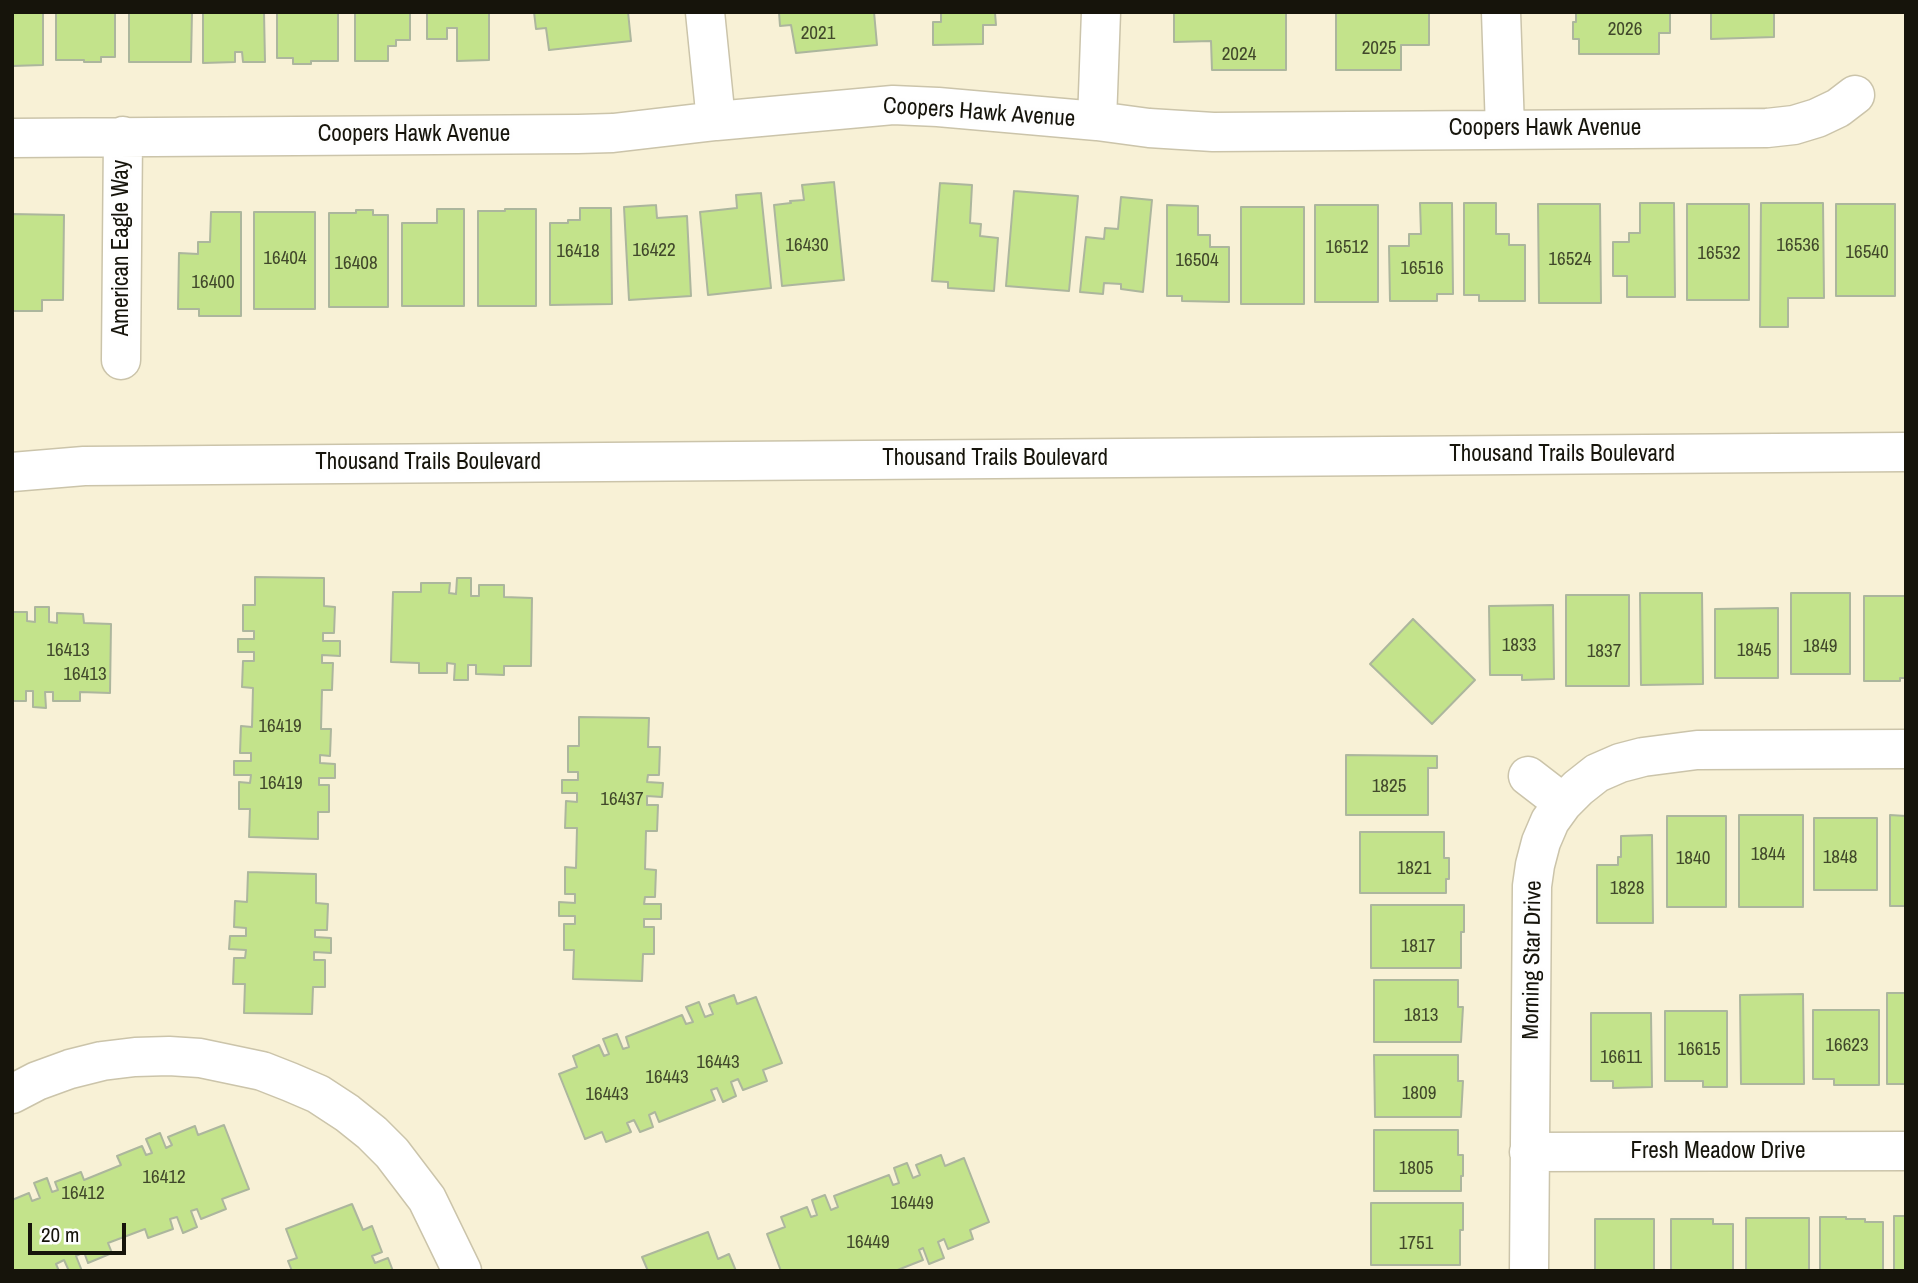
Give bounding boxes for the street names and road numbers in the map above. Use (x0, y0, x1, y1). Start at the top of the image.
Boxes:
street label: Coopers Hawk Avenue (882, 93, 1076, 133)
street label: Coopers Hawk Avenue (1449, 115, 1641, 143)
street label: Coopers Hawk Avenue (318, 121, 510, 149)
street label: American Eagle Way (108, 160, 136, 336)
street label: Thousand Trails Boulevard (1449, 441, 1675, 469)
street label: Thousand Trails Boulevard (882, 445, 1108, 473)
street label: Thousand Trails Boulevard (315, 449, 541, 477)
street label: Morning Star Drive (1518, 880, 1548, 1040)
street label: Fresh Meadow Drive (1630, 1138, 1806, 1166)

